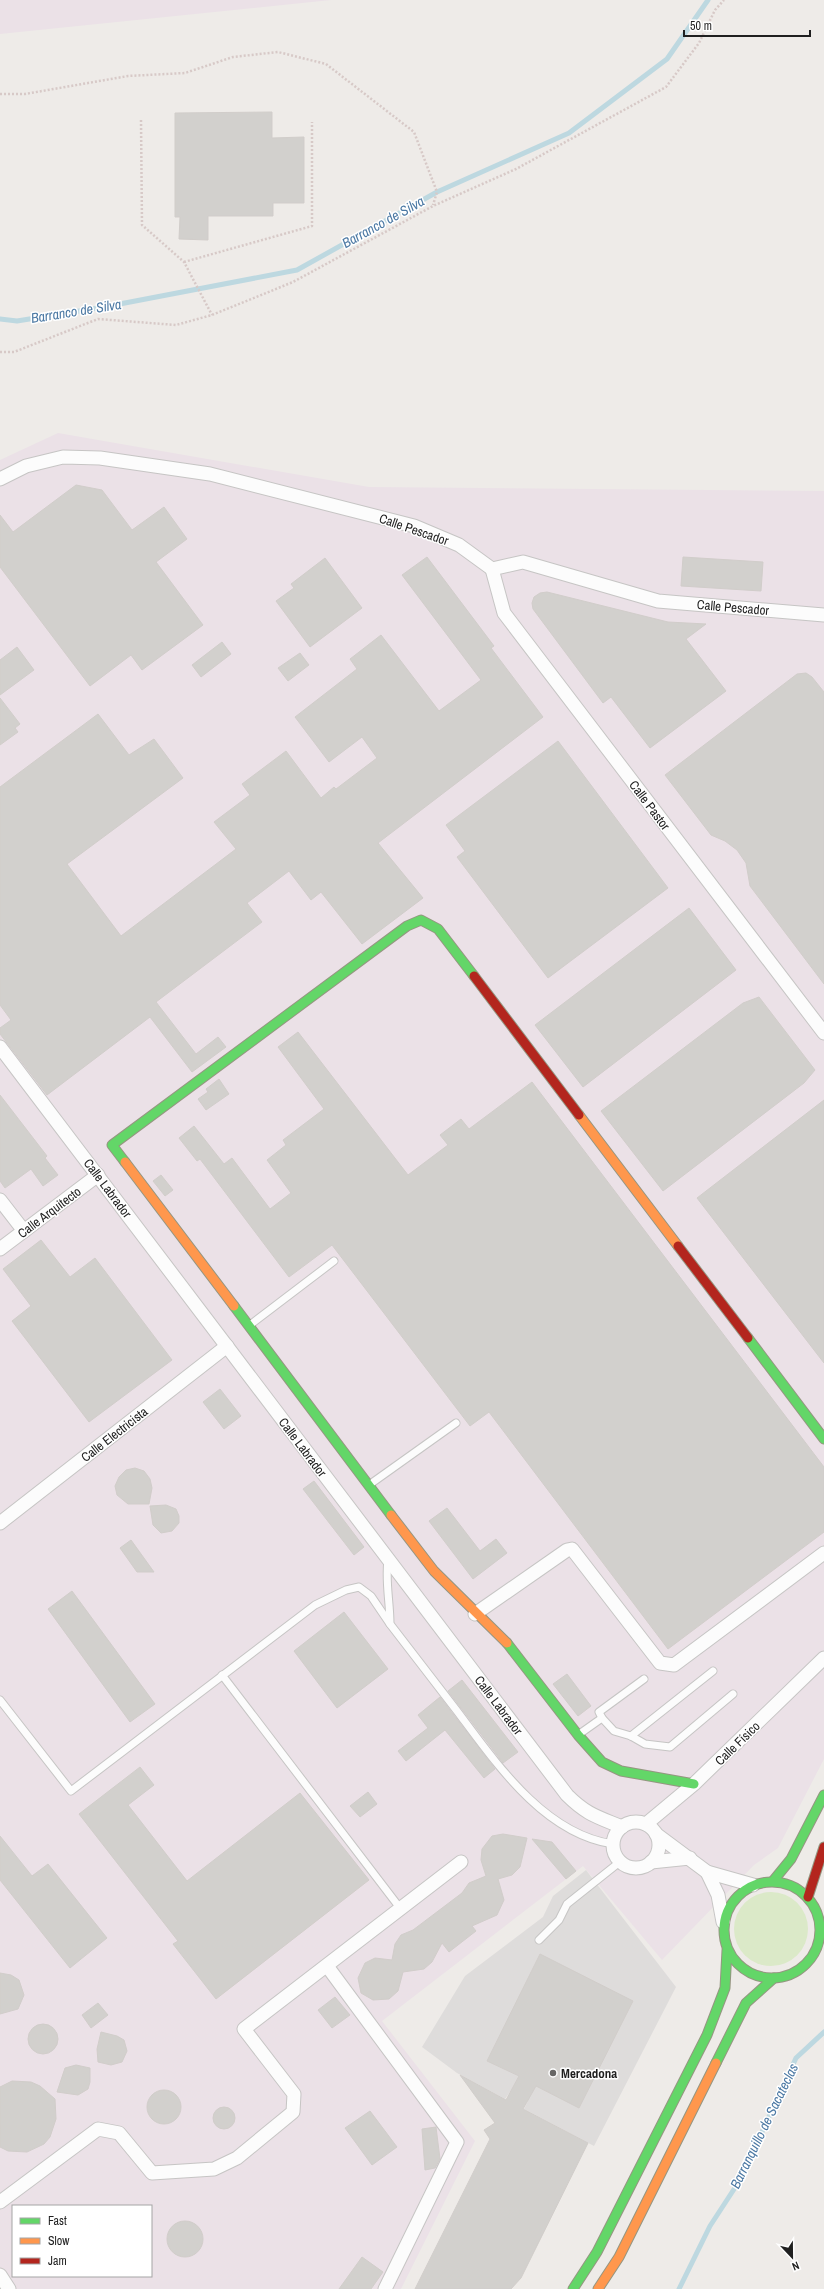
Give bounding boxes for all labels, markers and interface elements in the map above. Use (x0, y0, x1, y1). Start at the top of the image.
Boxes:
scale bar (684, 12, 810, 38)
text: 50 m (690, 18, 712, 34)
water label: Barranco de Silva (339, 192, 427, 252)
water label: Barranco de Silva (30, 295, 122, 327)
street label: Calle Pescador (377, 510, 451, 549)
street label: Calle Pescador (696, 596, 770, 619)
street label: Calle Pastor (625, 777, 674, 834)
street label: Calle Labrador (80, 1155, 136, 1222)
street label: Calle Arquitecto (14, 1183, 85, 1242)
street label: Calle Electricista (78, 1403, 151, 1466)
street label: Calle Labrador (275, 1414, 331, 1481)
street label: Calle Labrador (471, 1672, 527, 1739)
street label: Calle Físico (711, 1718, 764, 1769)
water label: Barranquillo de Sacateclas (726, 2060, 802, 2192)
place label: Mercadona (561, 2065, 617, 2082)
marker: Mercadona (548, 2068, 558, 2078)
legend (12, 2205, 152, 2277)
text: Fast (48, 2213, 67, 2229)
text: Slow (48, 2233, 70, 2249)
north arrow (772, 2237, 812, 2277)
text: Jam (48, 2253, 67, 2269)
text: N (790, 2259, 801, 2274)

